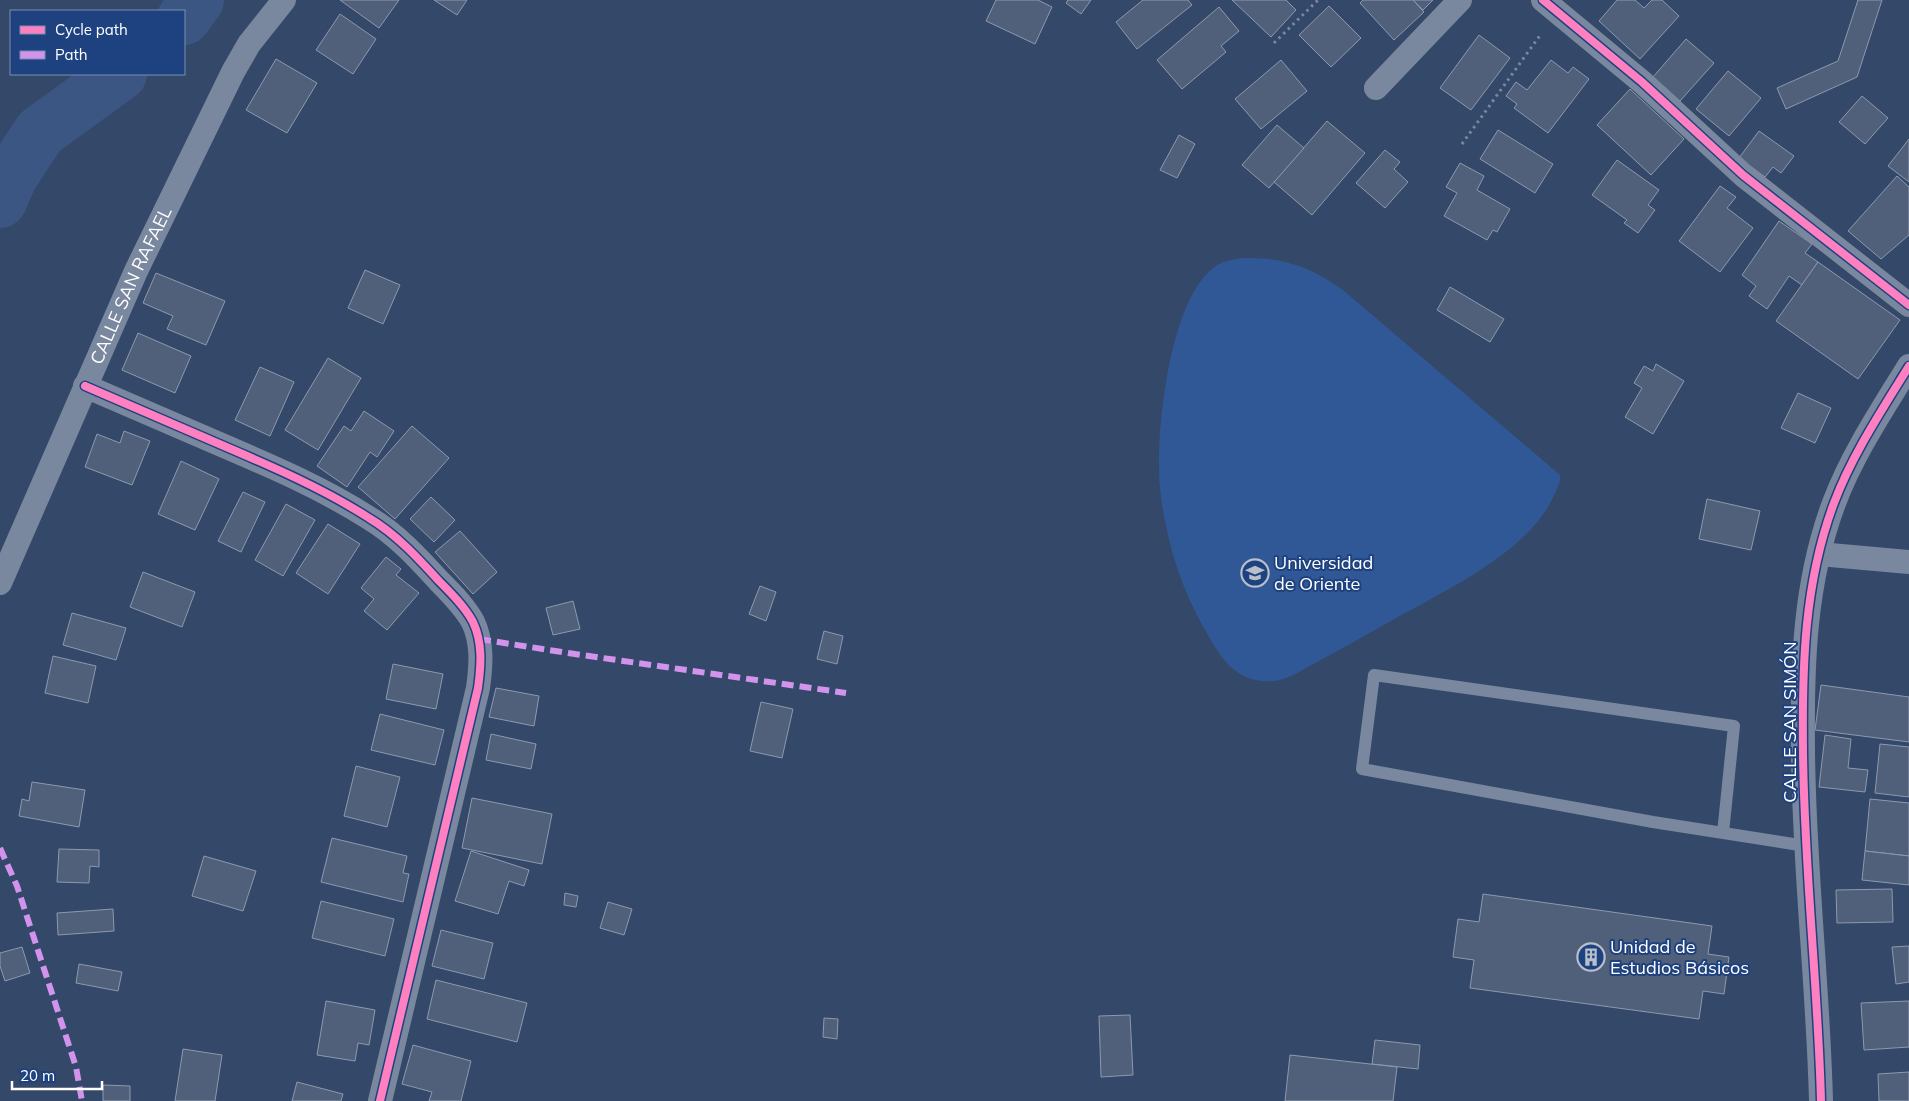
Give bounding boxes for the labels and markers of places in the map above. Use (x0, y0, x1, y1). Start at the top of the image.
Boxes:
place label: Universidad de Oriente (1274, 551, 1373, 595)
school or university icon: Universidad de Oriente (1240, 558, 1270, 588)
place label: Unidad de Estudios Básicos (1610, 935, 1749, 979)
building icon: Unidad de Estudios Básicos (1576, 942, 1606, 972)

